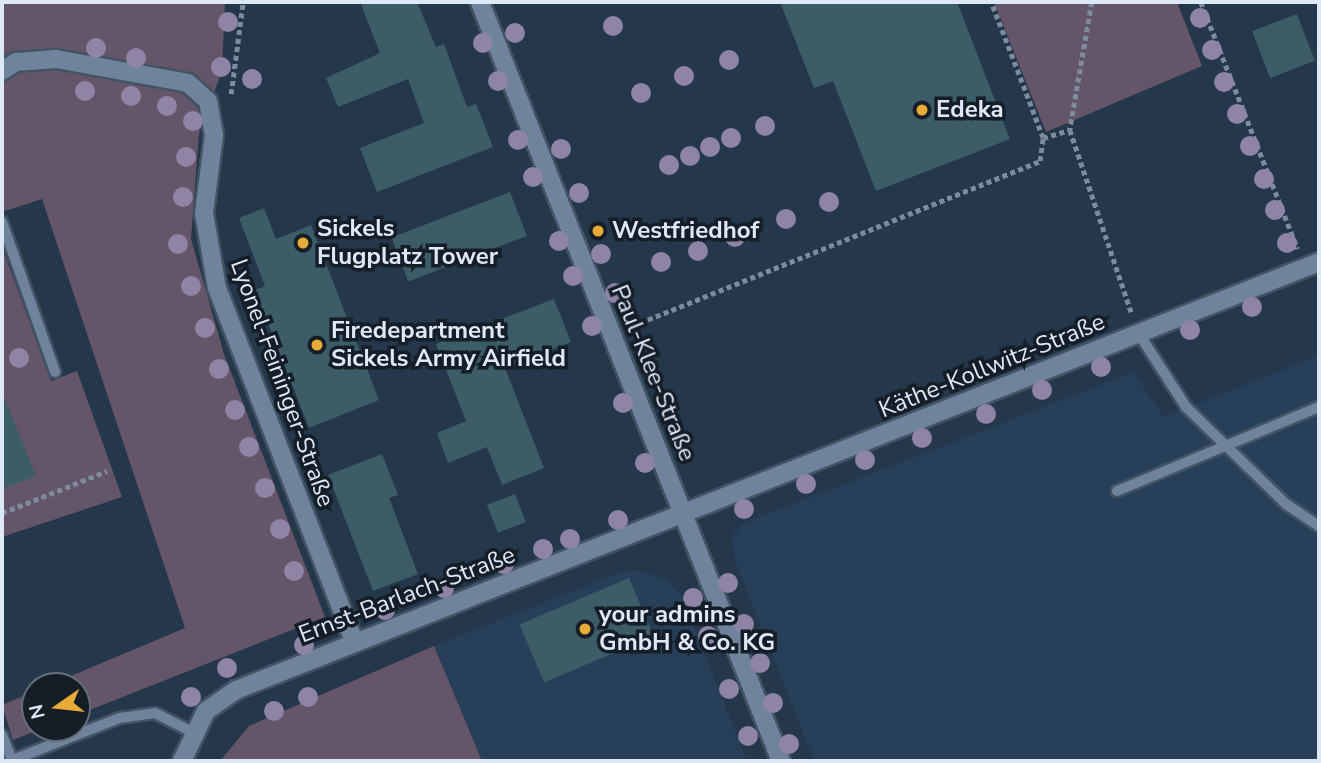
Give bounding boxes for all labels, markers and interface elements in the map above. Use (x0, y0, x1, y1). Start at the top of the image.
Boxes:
place label: Edeka (936, 96, 1004, 124)
marker: Edeka (914, 102, 930, 118)
place label: Sickels Flugplatz Tower (317, 215, 498, 271)
place label: Westfriedhof (612, 217, 759, 245)
marker: Westfriedhof (590, 223, 606, 239)
marker: Sickels Flugplatz Tower (295, 235, 311, 251)
street label: Lyonel-Feininger-Straße (224, 255, 340, 511)
street label: Paul-Klee-Straße (605, 281, 701, 465)
street label: Käthe-Kollwitz-Straße (875, 308, 1109, 424)
place label: Firedepartment Sickels Army Airfield (331, 317, 566, 373)
marker: Firedepartment Sickels Army Airfield (309, 337, 325, 353)
street label: Ernst-Barlach-Straße (295, 540, 519, 650)
place label: your admins GmbH & Co. KG (599, 601, 775, 657)
marker: your admins GmbH & Co. KG (577, 621, 593, 637)
north arrow (21, 672, 91, 742)
text: N (23, 702, 52, 722)

